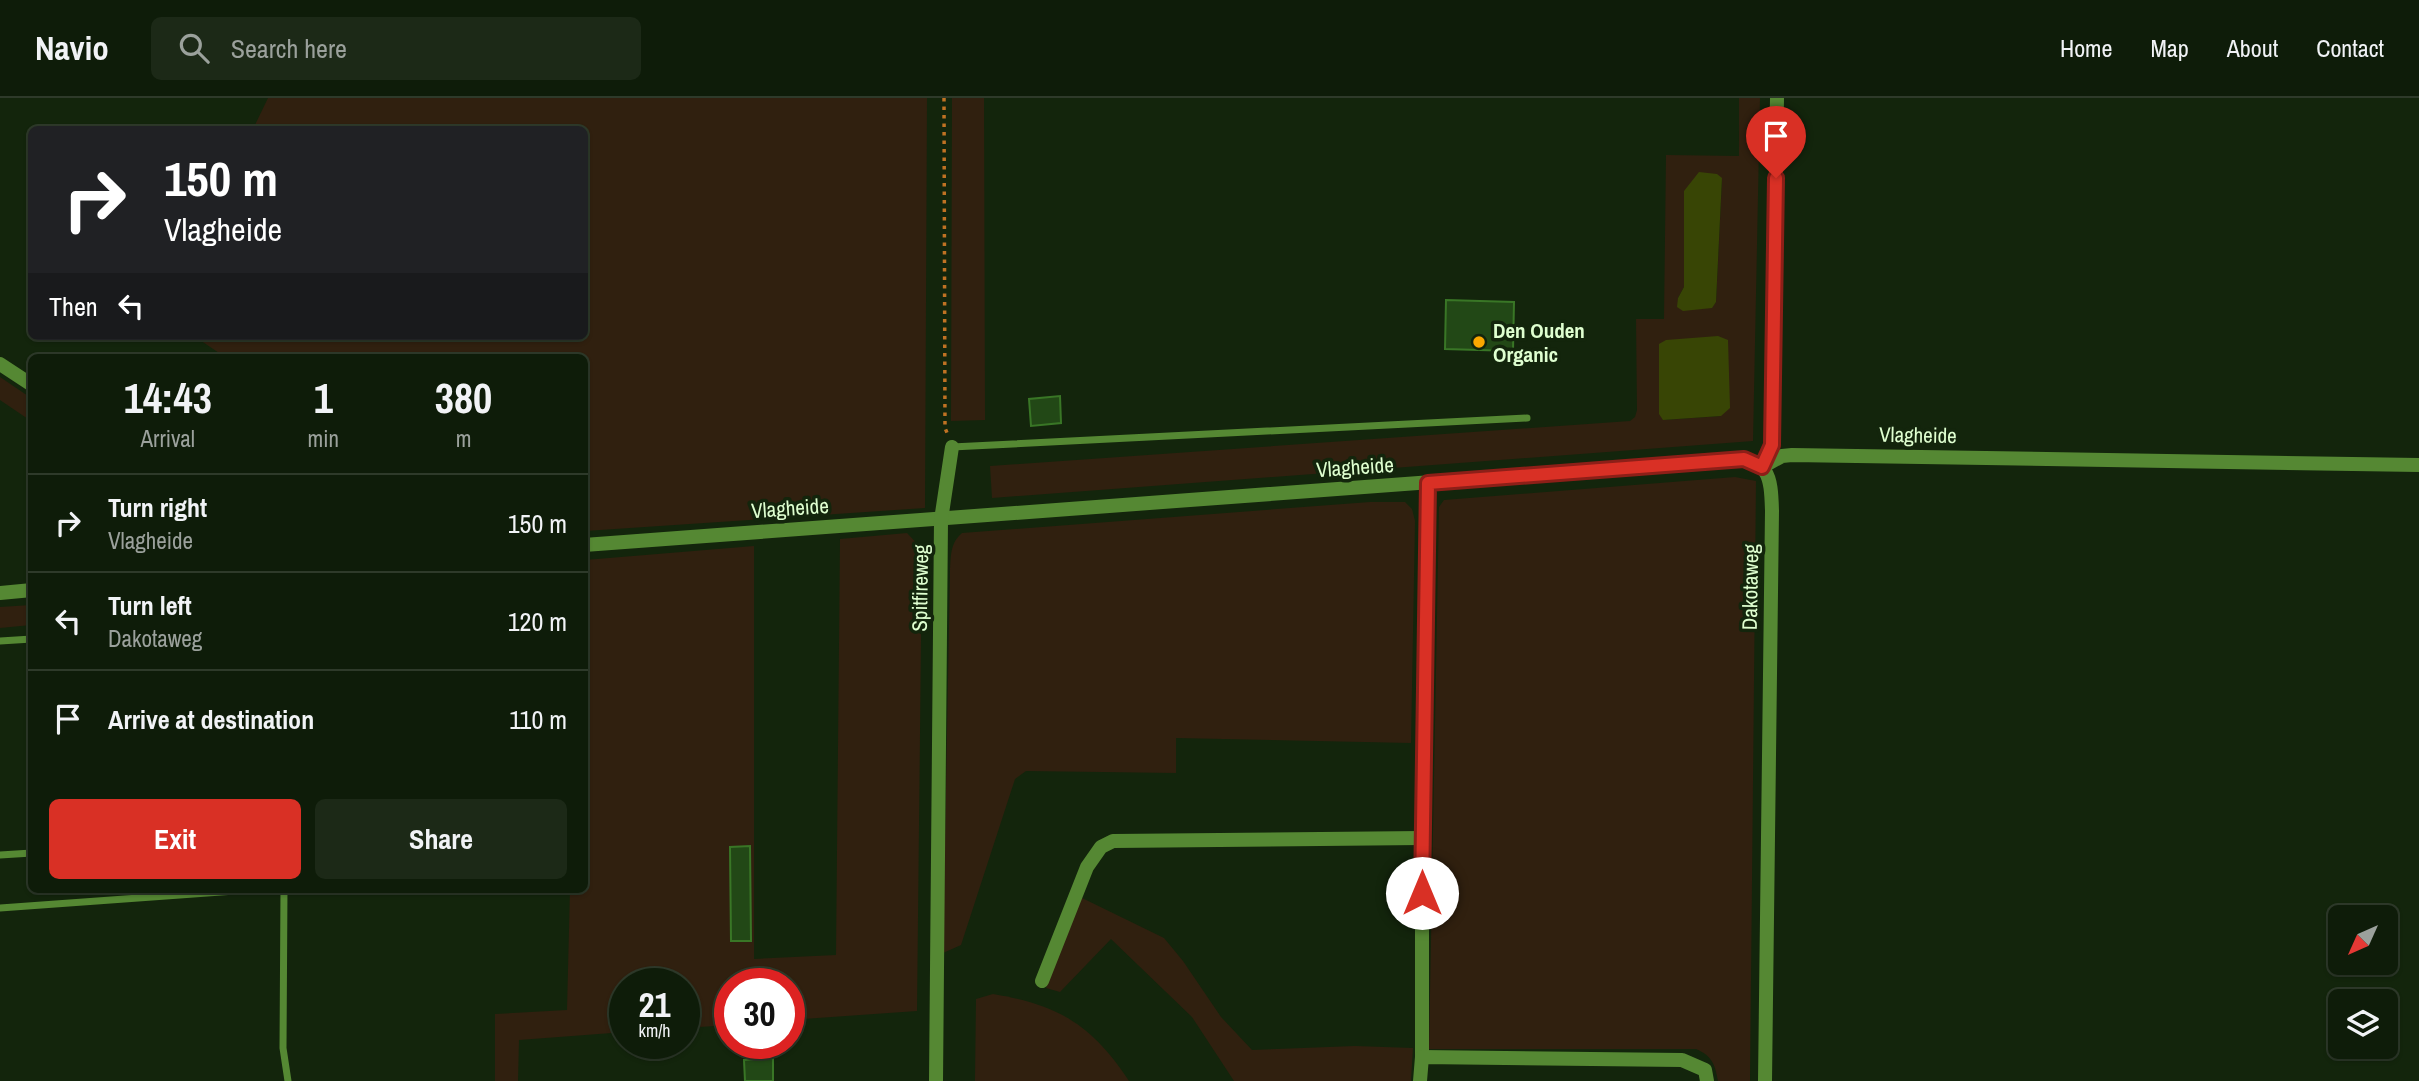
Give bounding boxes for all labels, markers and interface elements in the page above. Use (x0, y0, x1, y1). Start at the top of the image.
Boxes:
search box (151, 17, 641, 80)
text: Navio (35, 26, 109, 70)
icon: search (175, 29, 213, 67)
text: Search here (231, 31, 347, 66)
text: Home (2060, 32, 2112, 64)
text: Map (2150, 32, 2189, 64)
text: About (2227, 32, 2278, 64)
text: Contact (2316, 32, 2384, 64)
pin (1746, 106, 1806, 178)
icon: arrive (1757, 117, 1795, 155)
text: 150 m (164, 145, 278, 211)
icon: right (49, 154, 140, 245)
text: Vlagheide (164, 208, 282, 251)
icon: left (112, 287, 150, 325)
text: Then (49, 289, 98, 324)
place label: Den Ouden Organic (1493, 316, 1585, 369)
marker: Den Ouden Organic (1471, 334, 1487, 350)
text: 14:43 (124, 370, 212, 426)
text: 1 (314, 370, 333, 426)
text: 380 (435, 370, 492, 426)
street label: Vlagheide (1879, 420, 1957, 450)
text: Arrival (141, 423, 195, 454)
text: min (308, 423, 339, 454)
text: m (456, 423, 471, 454)
street label: Vlagheide (1315, 450, 1395, 484)
text: Turn right (108, 490, 207, 525)
street label: Vlagheide (750, 491, 830, 525)
icon: right (49, 504, 87, 542)
text: 150 m (508, 506, 567, 541)
text: Vlagheide (108, 525, 193, 556)
street label: Dakotaweg (1735, 543, 1765, 630)
street label: Spitfireweg (905, 544, 935, 632)
text: Turn left (108, 588, 192, 623)
icon: left (49, 602, 87, 640)
text: 120 m (508, 604, 567, 639)
text: Dakotaweg (108, 623, 202, 654)
icon: arrive (49, 700, 87, 738)
text: Arrive at destination (108, 702, 314, 737)
text: 110 m (509, 702, 567, 737)
button: Exit (49, 799, 301, 879)
button: Share (315, 799, 567, 879)
position arrow (1385, 856, 1459, 930)
north arrow (2328, 905, 2398, 975)
map controls (2328, 905, 2398, 1059)
speed limit sign: 30 (714, 968, 805, 1059)
text: 21 (639, 981, 670, 1028)
button: layers (2328, 989, 2398, 1059)
text: km/h (639, 1018, 671, 1043)

